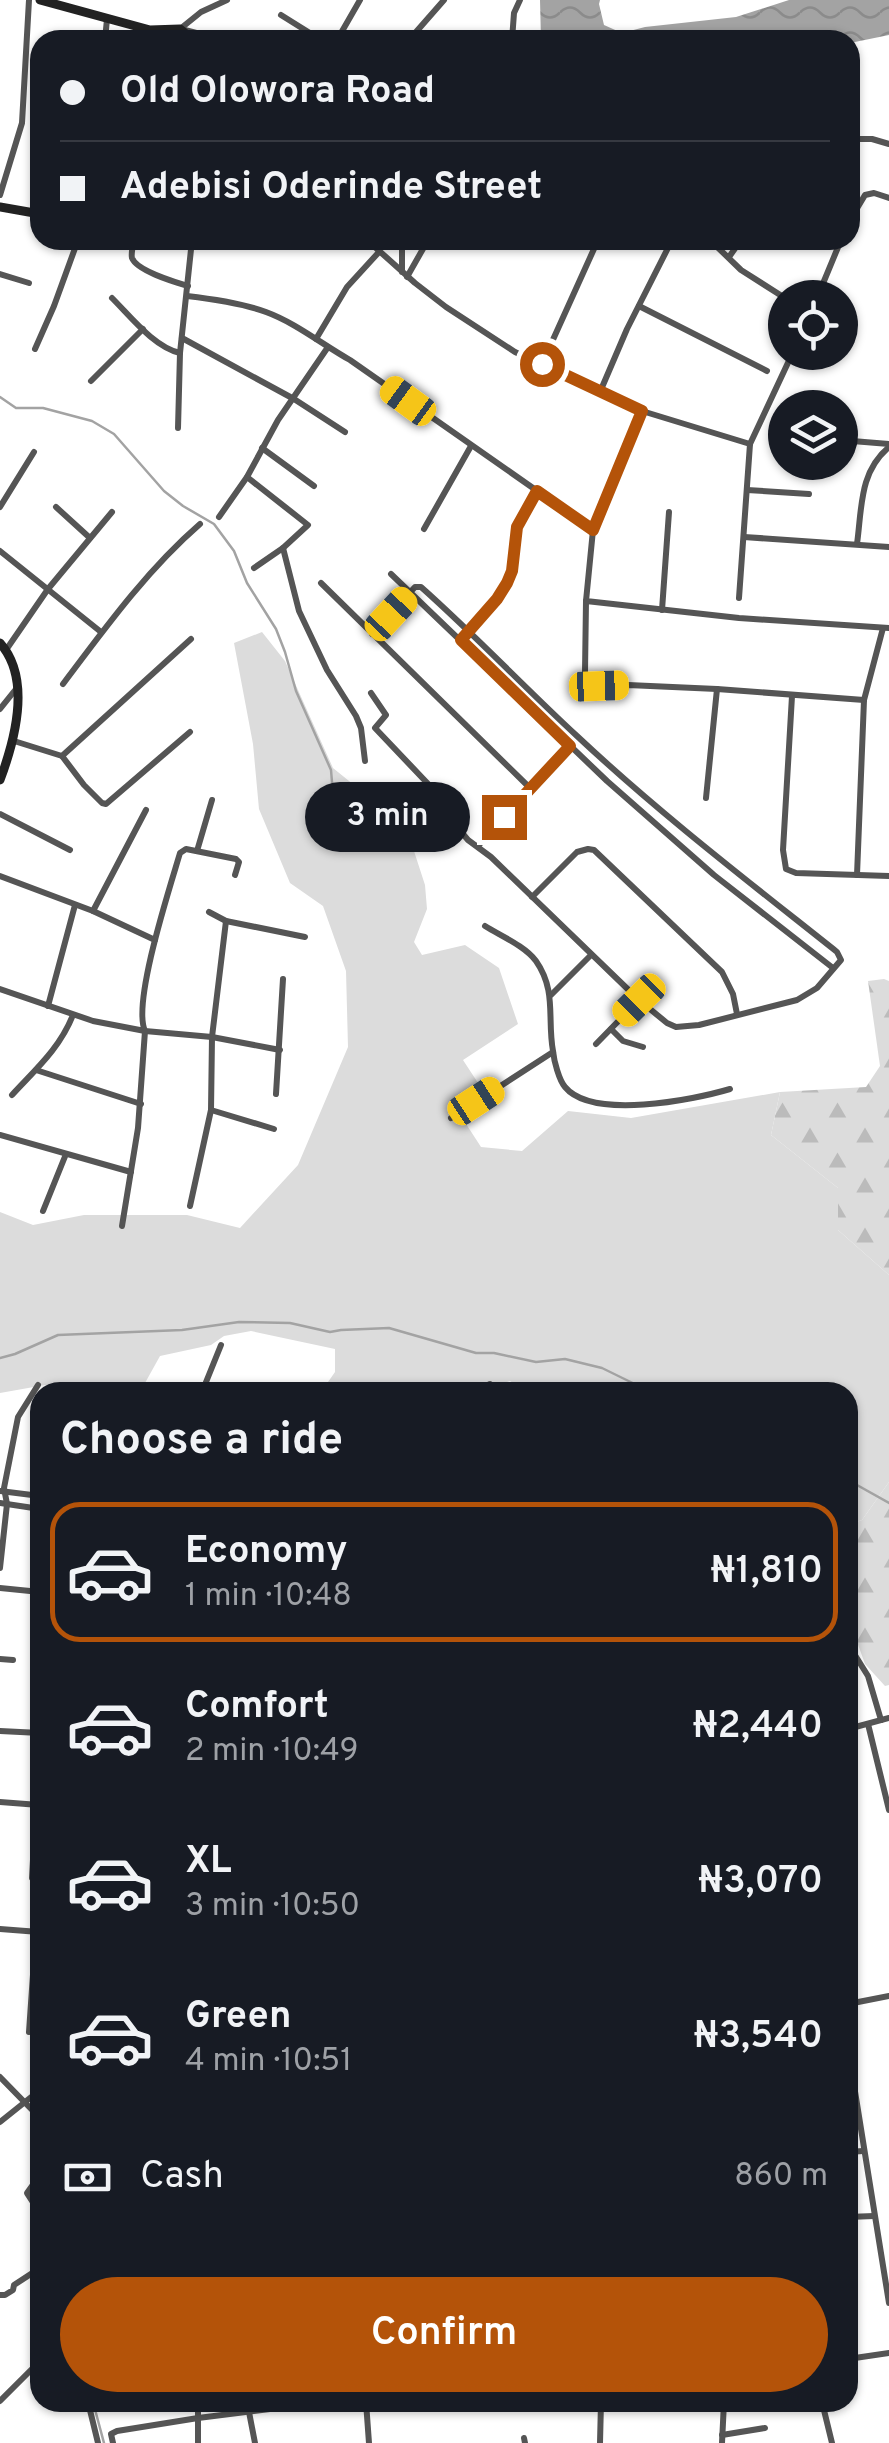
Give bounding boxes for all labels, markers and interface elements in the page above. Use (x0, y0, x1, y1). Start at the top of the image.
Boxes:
text: Old Olowora Road (120, 68, 435, 117)
text: Adebisi Oderinde Street (120, 164, 542, 213)
map controls (768, 280, 858, 480)
button: locate (768, 280, 858, 370)
route start (520, 342, 565, 387)
car (375, 371, 441, 431)
button: layers (768, 390, 858, 480)
car (360, 582, 422, 646)
car (568, 670, 630, 702)
callout: 3 min (304, 782, 469, 852)
route end (482, 795, 527, 840)
text: 3 min (346, 797, 429, 837)
car (607, 968, 671, 1032)
car (443, 1072, 509, 1130)
text: Choose a ride (60, 1413, 343, 1470)
icon: car (65, 1527, 155, 1617)
text: Economy (185, 1528, 347, 1577)
text: ₦1,810 (710, 1548, 823, 1597)
text: 1 min · 10:48 (185, 1577, 352, 1617)
icon: car (65, 1682, 155, 1772)
text: Comfort (185, 1683, 329, 1732)
text: ₦2,440 (692, 1703, 823, 1752)
text: 2 min · 10:49 (185, 1732, 359, 1772)
icon: car (65, 1837, 155, 1927)
text: XL (185, 1838, 232, 1887)
text: ₦3,070 (698, 1858, 823, 1907)
text: 3 min · 10:50 (185, 1887, 360, 1927)
icon: car (65, 1992, 155, 2082)
text: Green (185, 1993, 291, 2042)
text: ₦3,540 (694, 2013, 823, 2062)
text: 4 min · 10:51 (185, 2042, 352, 2082)
icon: cash (60, 2150, 115, 2205)
text: Cash (140, 2153, 224, 2202)
text: 860 m (734, 2157, 828, 2197)
button: Confirm (60, 2277, 828, 2392)

